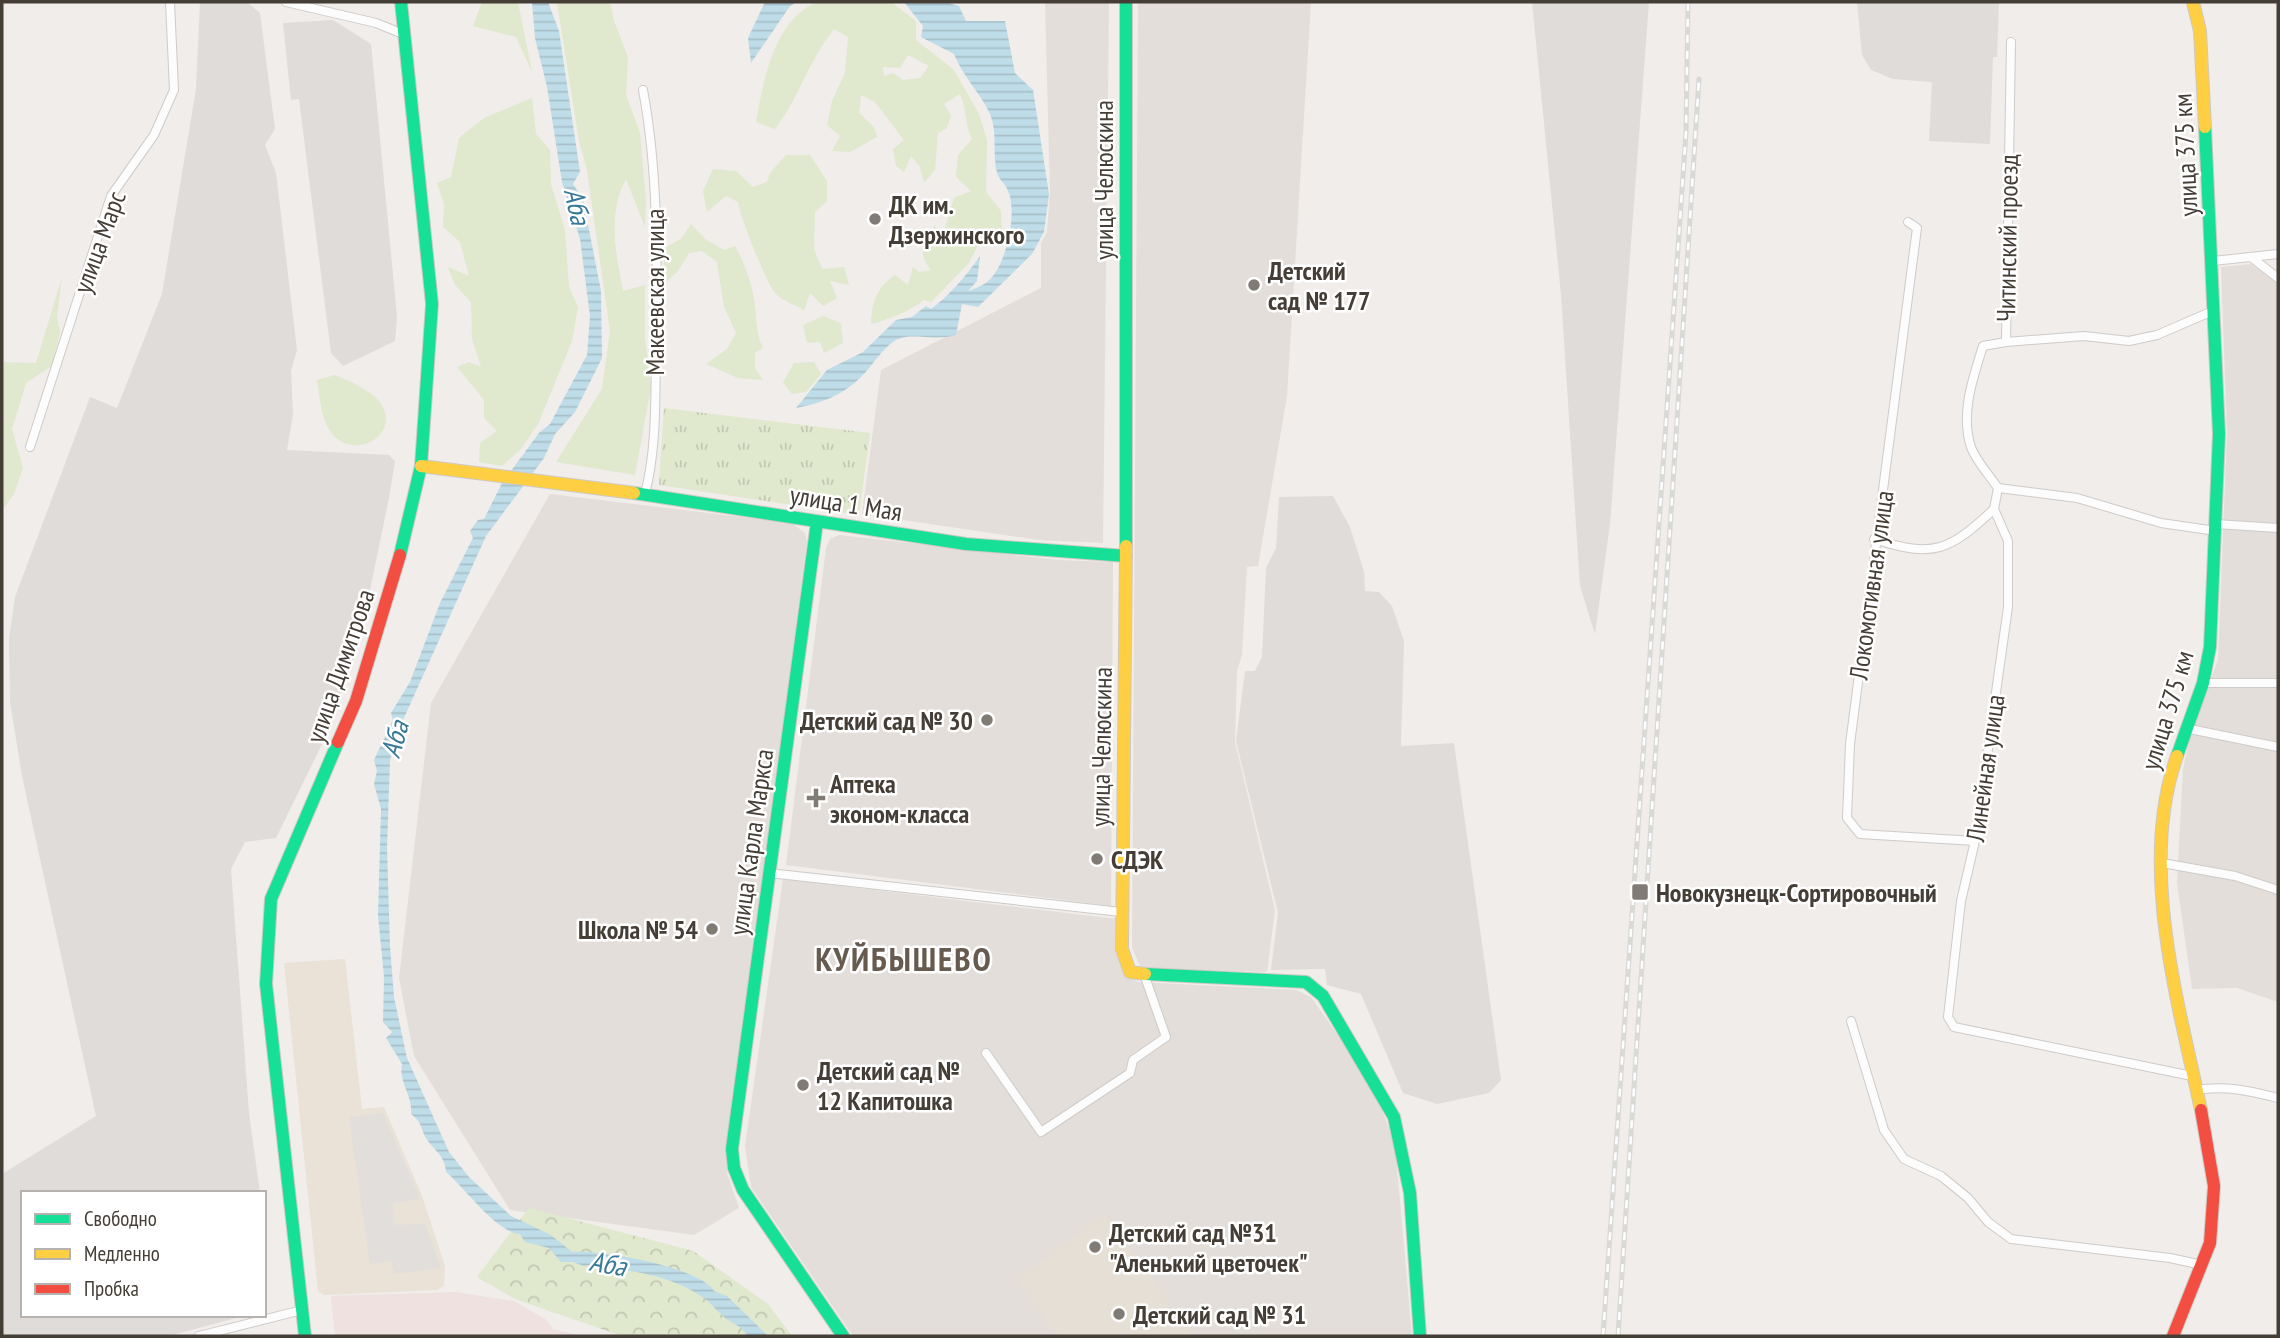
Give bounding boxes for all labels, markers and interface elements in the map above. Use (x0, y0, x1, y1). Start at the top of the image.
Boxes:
street label: улица 375 км (2165, 93, 2205, 217)
street label: улица Челюскина (1087, 100, 1120, 260)
street label: Читинский проезд (1989, 154, 2025, 322)
water label: Аба (556, 184, 601, 230)
street label: улица Марс (65, 186, 133, 298)
place label: ДК им. Дзержинского (889, 188, 1025, 251)
street label: Макеевская улица (638, 208, 671, 376)
marker: ДК им. Дзержинского (867, 211, 883, 227)
place label: Детский сад № 177 (1268, 254, 1370, 317)
marker: Детский сад № 177 (1246, 277, 1262, 293)
street label: улица 1 Мая (788, 478, 904, 528)
street label: Локомотивная улица (1841, 488, 1901, 683)
street label: улица Димитрова (298, 585, 382, 747)
street label: улица 375 км (2133, 646, 2201, 774)
street label: улица Челюскина (1083, 667, 1119, 827)
street label: Линейная улица (1958, 692, 2012, 845)
place label: Детский сад № 30 (800, 704, 973, 737)
marker: Детский сад № 30 (979, 712, 995, 728)
water label: Аба (371, 715, 417, 762)
street label: улица Карла Маркса (722, 747, 780, 937)
place label: Аптека эконом-класса (829, 767, 969, 830)
marker: Аптека эконом-класса (808, 790, 824, 806)
place label: СДЭК (1111, 843, 1164, 876)
marker: СДЭК (1089, 851, 1105, 867)
place label: Новокузнецк-Сортировочный (1656, 876, 1937, 909)
marker: Новокузнецк-Сортировочный (1630, 882, 1650, 902)
place label: Школа № 54 (578, 913, 699, 946)
marker: Школа № 54 (704, 921, 720, 937)
district label: КУЙБЫШЕВО (815, 937, 993, 980)
place label: Детский сад № 12 Капитошка (817, 1054, 960, 1117)
marker: Детский сад № 12 Капитошка (795, 1077, 811, 1093)
legend (21, 1191, 266, 1317)
text: Свободно (84, 1205, 157, 1232)
place label: Детский сад №31 "Аленький цветочек" (1109, 1216, 1308, 1279)
marker: Детский сад №31 "Аленький цветочек" (1087, 1239, 1103, 1255)
text: Медленно (84, 1240, 160, 1267)
water label: Аба (587, 1242, 631, 1285)
text: Пробка (84, 1275, 139, 1302)
place label: Детский сад № 31 (1133, 1298, 1306, 1331)
marker: Детский сад № 31 (1111, 1306, 1127, 1322)

